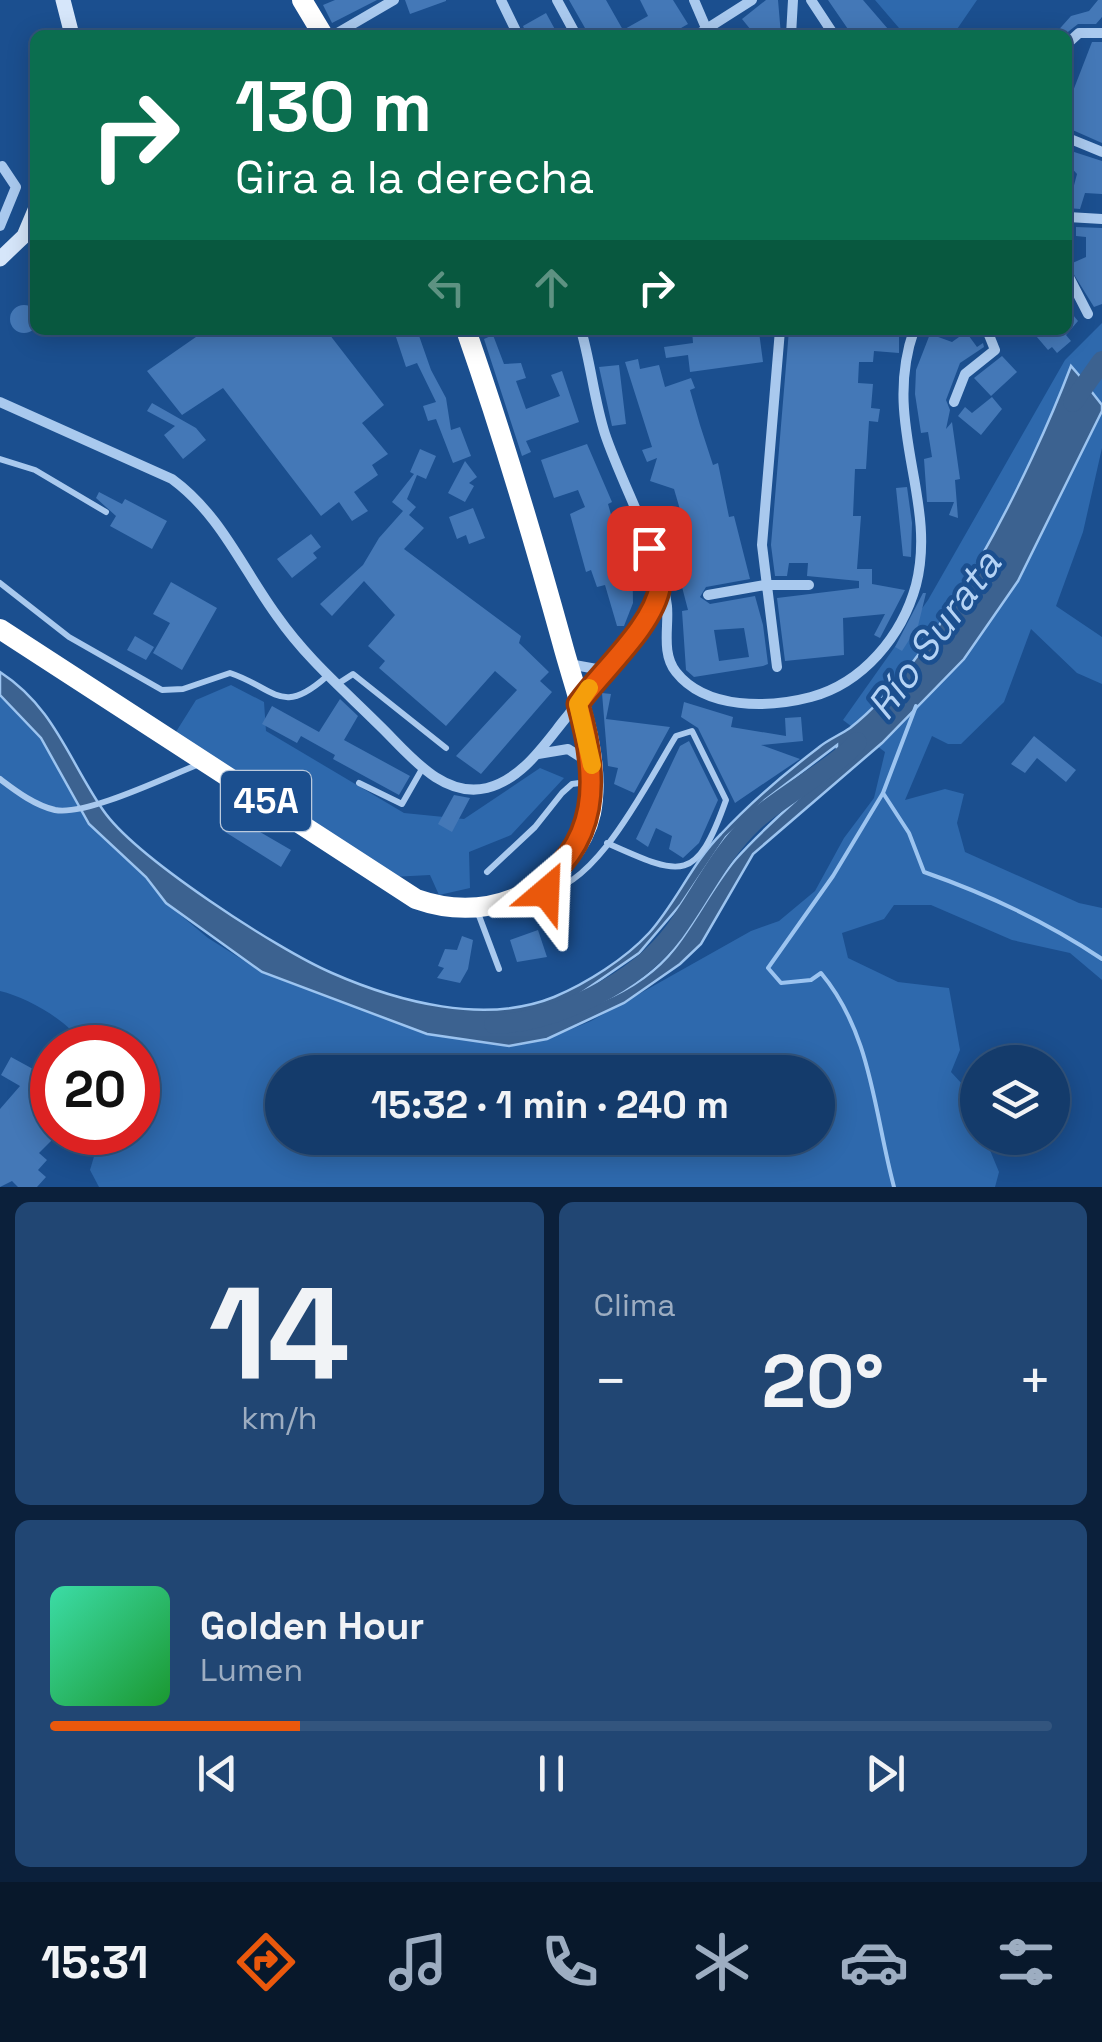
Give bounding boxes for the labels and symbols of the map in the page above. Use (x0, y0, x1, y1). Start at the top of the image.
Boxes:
pin (607, 506, 692, 591)
water label: Río Surata (856, 540, 1013, 729)
road number: 45A (221, 771, 311, 831)
position arrow (494, 840, 598, 944)
speed limit sign: 20 (30, 1025, 160, 1155)

